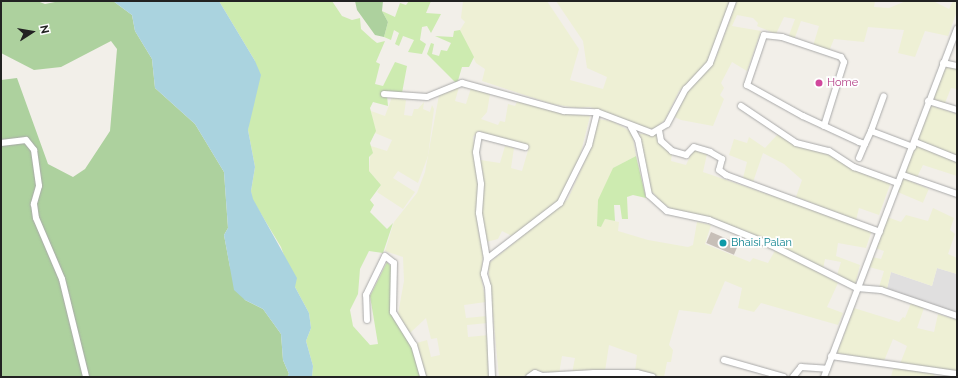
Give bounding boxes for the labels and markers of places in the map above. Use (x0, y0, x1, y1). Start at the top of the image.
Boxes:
place label: Home (827, 76, 858, 90)
marker: Home (814, 78, 824, 88)
place label: Bhaisi Palan (731, 236, 792, 250)
marker: Bhaisi Palan (718, 238, 728, 248)

